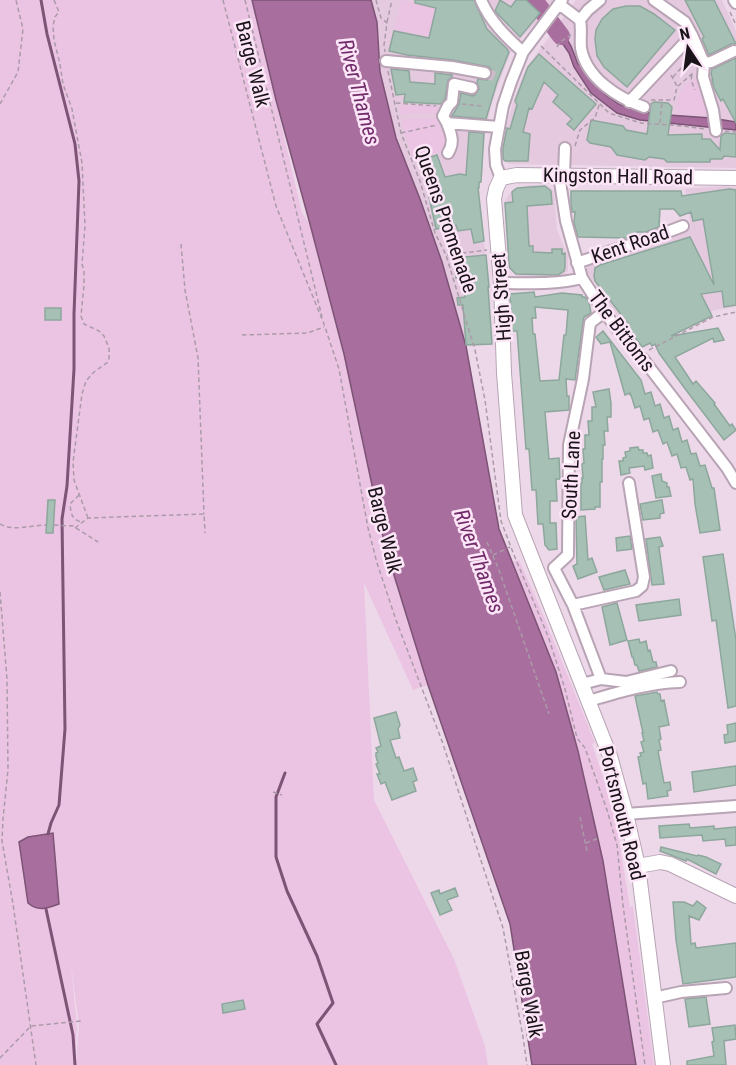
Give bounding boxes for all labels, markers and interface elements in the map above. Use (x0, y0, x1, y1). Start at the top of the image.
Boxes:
street label: Barge Walk (231, 18, 275, 110)
north arrow (658, 18, 718, 78)
text: N (678, 24, 692, 44)
water label: River Thames (333, 36, 385, 148)
street label: Queens Promenade (410, 142, 482, 296)
street label: Kingston Hall Road (543, 163, 693, 189)
street label: Kent Road (588, 220, 672, 268)
street label: High Street (486, 252, 516, 342)
street label: The Bittoms (584, 286, 660, 376)
street label: South Lane (557, 430, 585, 520)
street label: Barge Walk (363, 484, 407, 576)
water label: River Thames (449, 506, 509, 616)
street label: Portsmouth Road (594, 743, 650, 883)
street label: Barge Walk (510, 948, 548, 1040)

